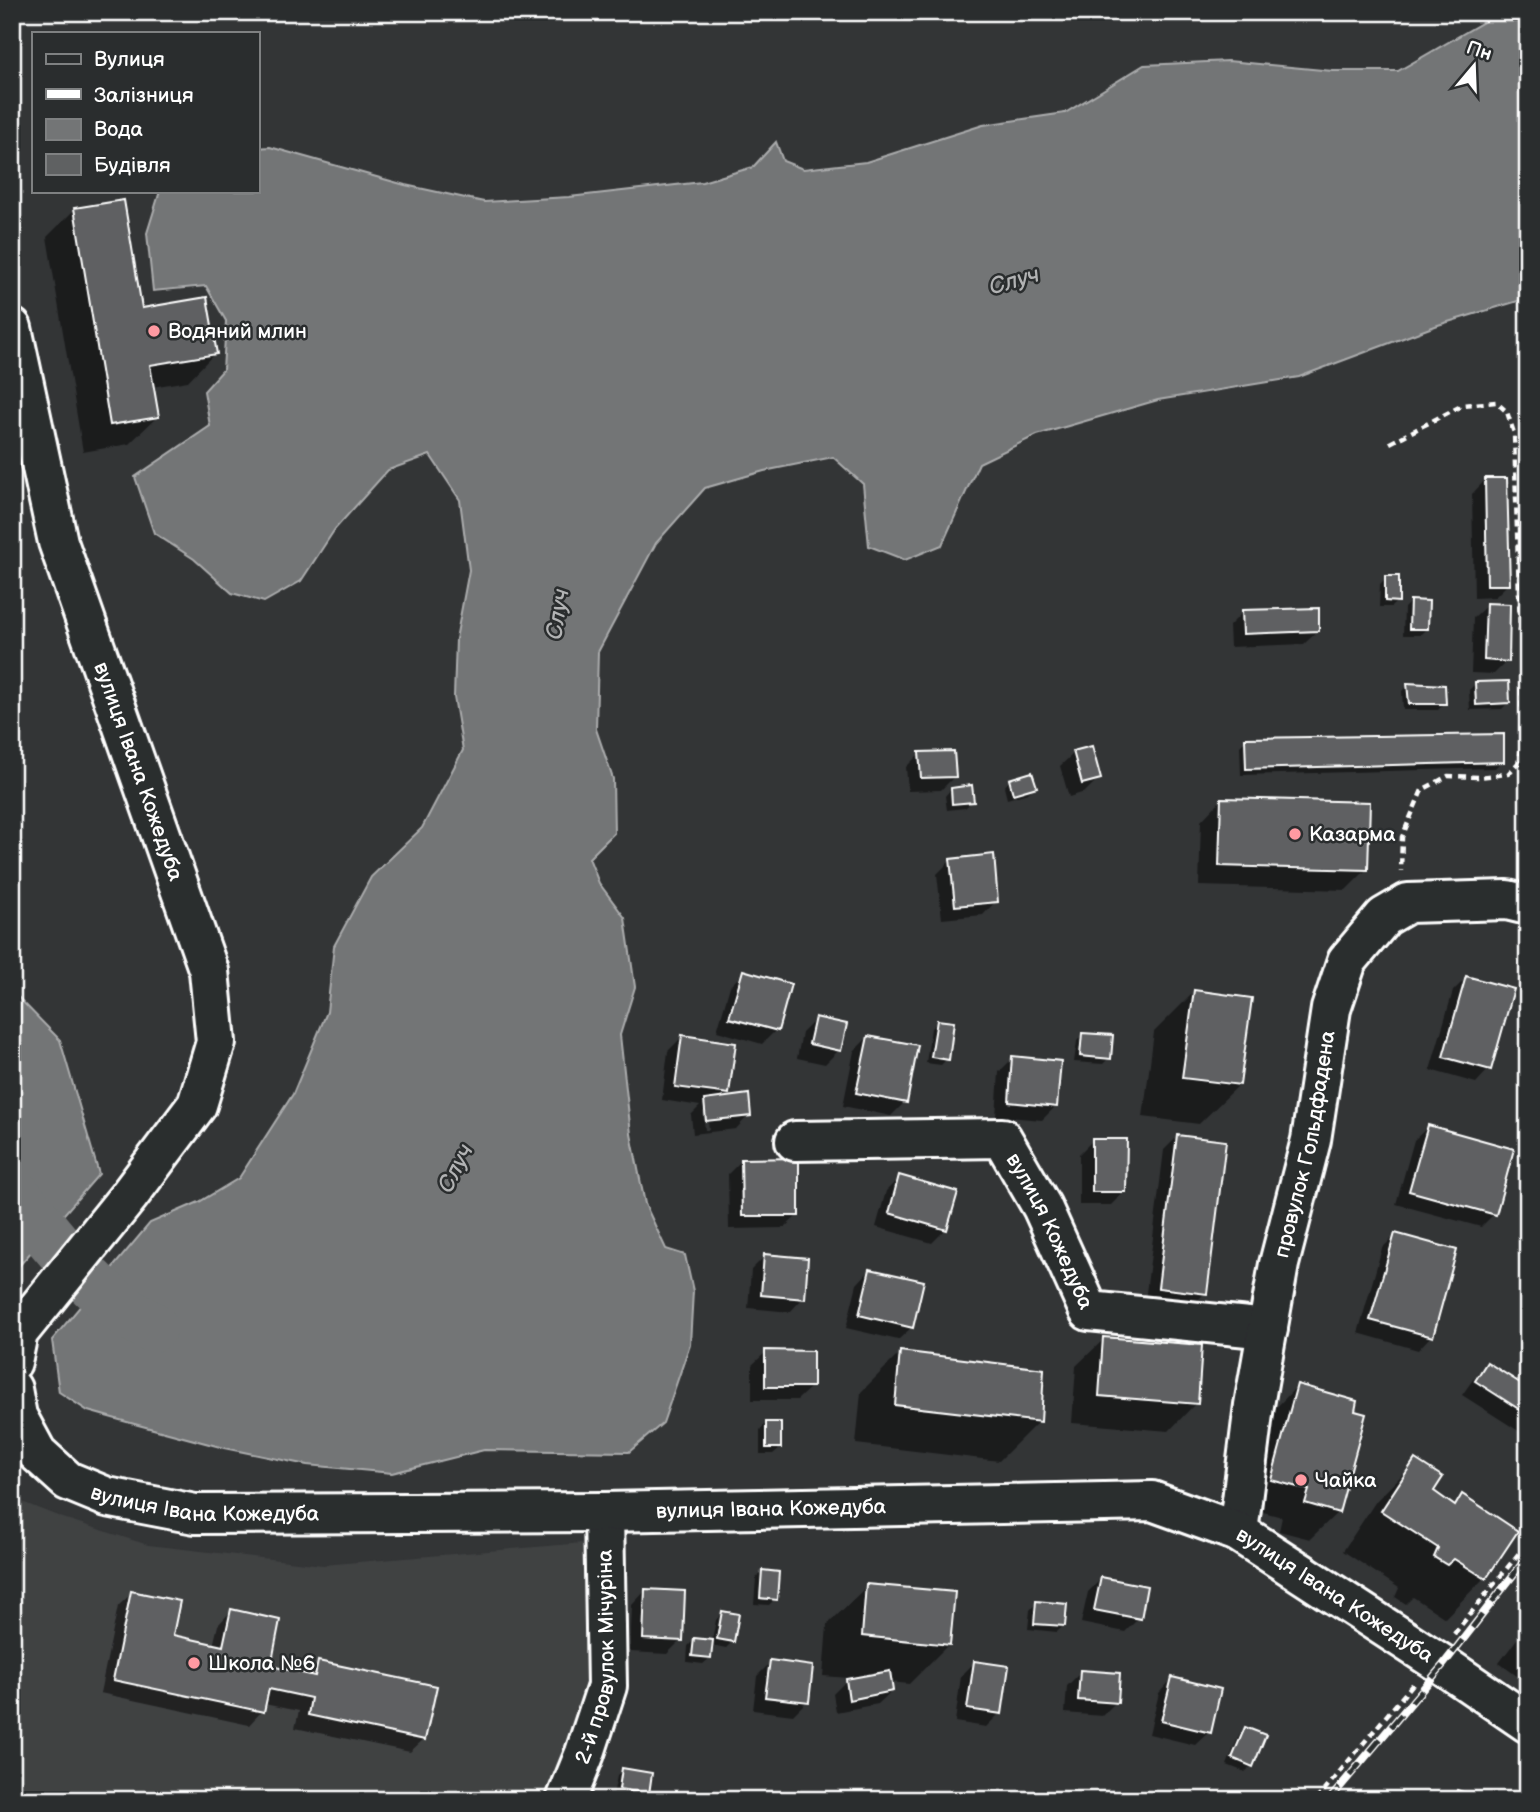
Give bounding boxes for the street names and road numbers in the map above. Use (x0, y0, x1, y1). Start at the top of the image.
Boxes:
street label: вулиця Івана Кожедуба (88, 659, 188, 885)
street label: провулок Гольдфадена (1269, 1028, 1341, 1261)
street label: вулиця Кожедуба (1001, 1149, 1099, 1314)
street label: вулиця Івана Кожедуба (87, 1480, 320, 1527)
street label: вулиця Івана Кожедуба (656, 1494, 887, 1524)
street label: вулиця Івана Кожедуба (1231, 1522, 1438, 1669)
street label: 2-й провулок Мічуріна (570, 1549, 620, 1768)

